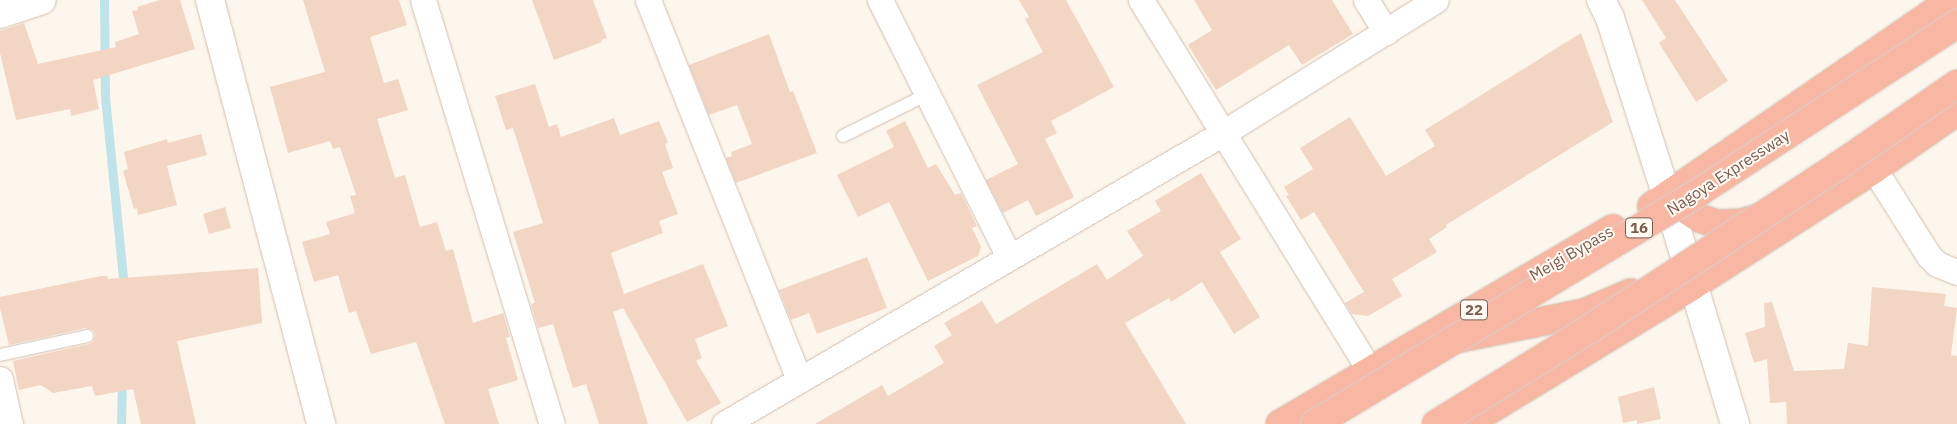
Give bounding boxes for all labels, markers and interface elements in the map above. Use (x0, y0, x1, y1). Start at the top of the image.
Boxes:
street label: Nagoya Expressway (1663, 125, 1793, 219)
road number: 16 (1624, 216, 1654, 240)
street label: Meigi Bypass (1526, 221, 1616, 285)
road number: 22 (1459, 298, 1489, 322)

